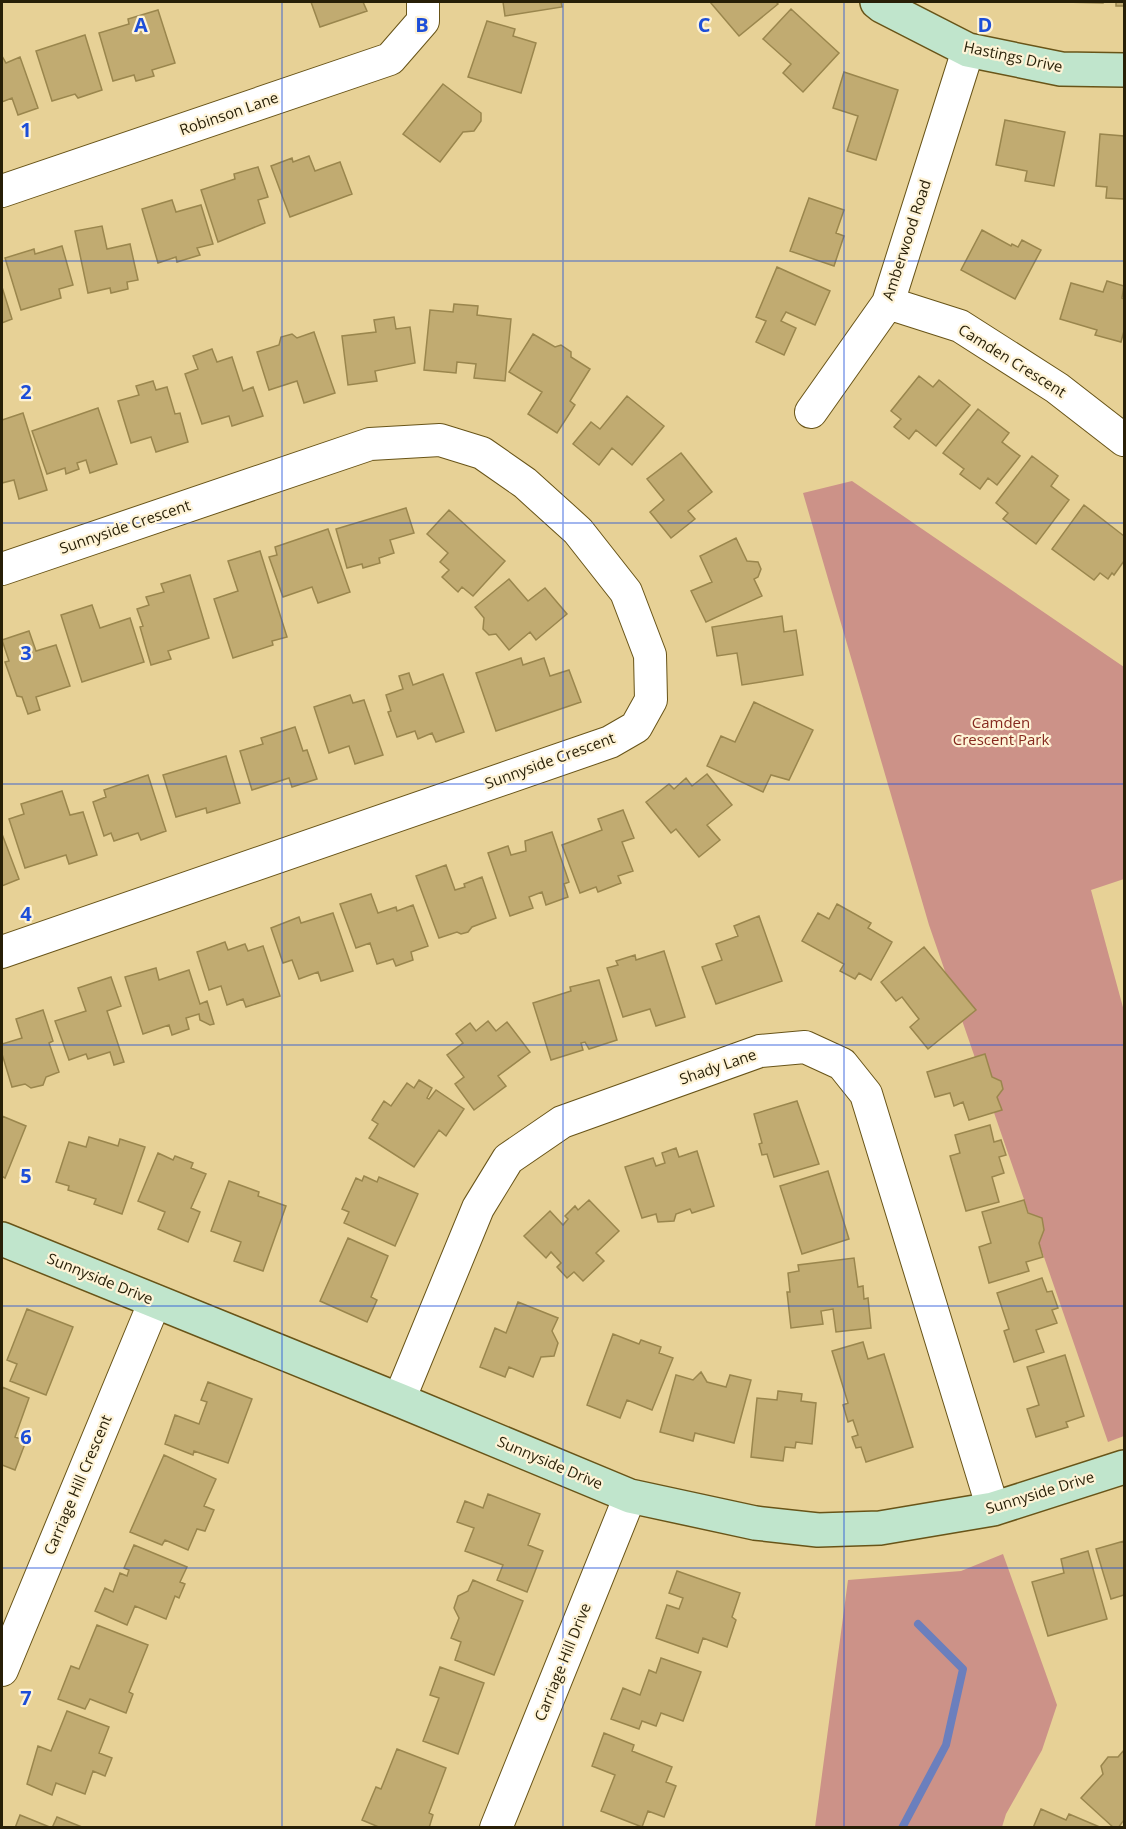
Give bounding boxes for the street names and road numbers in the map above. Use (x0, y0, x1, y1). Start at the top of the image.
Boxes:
street label: Hastings Drive (962, 36, 1065, 76)
street label: Robinson Lane (176, 87, 281, 139)
street label: Amberwood Road (877, 177, 935, 303)
street label: Camden Crescent (955, 319, 1070, 401)
street label: Sunnyside Crescent (57, 494, 193, 558)
street label: Sunnyside Crescent (482, 727, 617, 793)
street label: Shady Lane (677, 1044, 759, 1089)
street label: Sunnyside Drive (44, 1248, 156, 1308)
street label: Carriage Hill Crescent (39, 1412, 116, 1558)
street label: Sunnyside Drive (495, 1431, 606, 1493)
street label: Sunnyside Drive (983, 1466, 1096, 1518)
street label: Carriage Hill Drive (529, 1600, 595, 1724)

